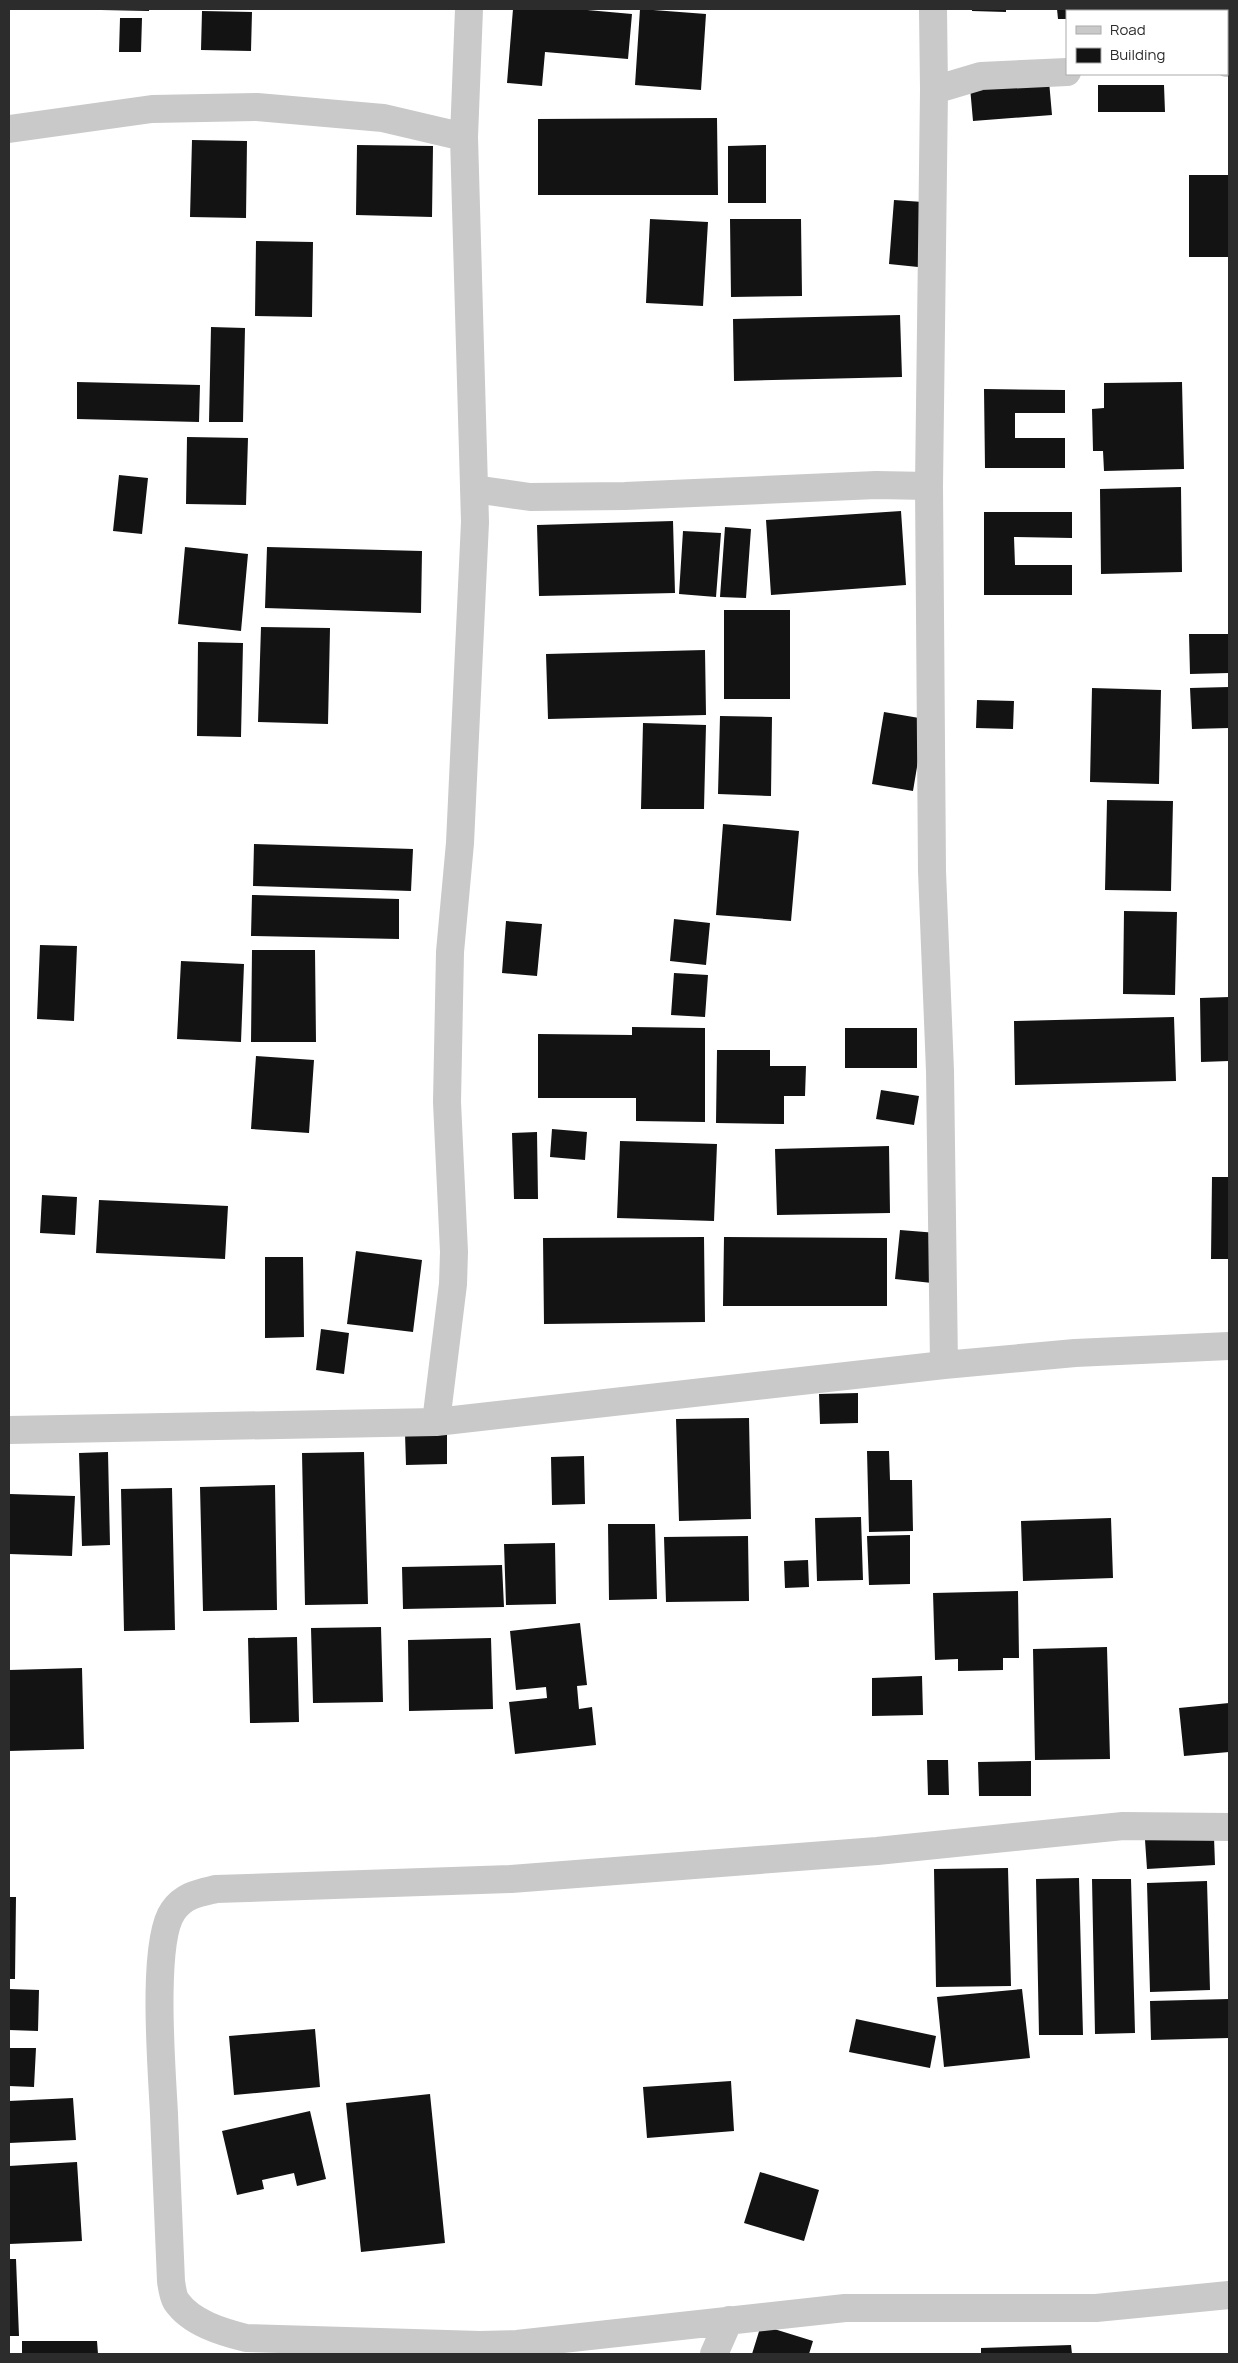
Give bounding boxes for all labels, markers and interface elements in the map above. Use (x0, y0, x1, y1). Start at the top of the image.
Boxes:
legend (1066, 10, 1228, 75)
text: Road (1110, 19, 1146, 40)
text: Building (1110, 44, 1165, 65)

